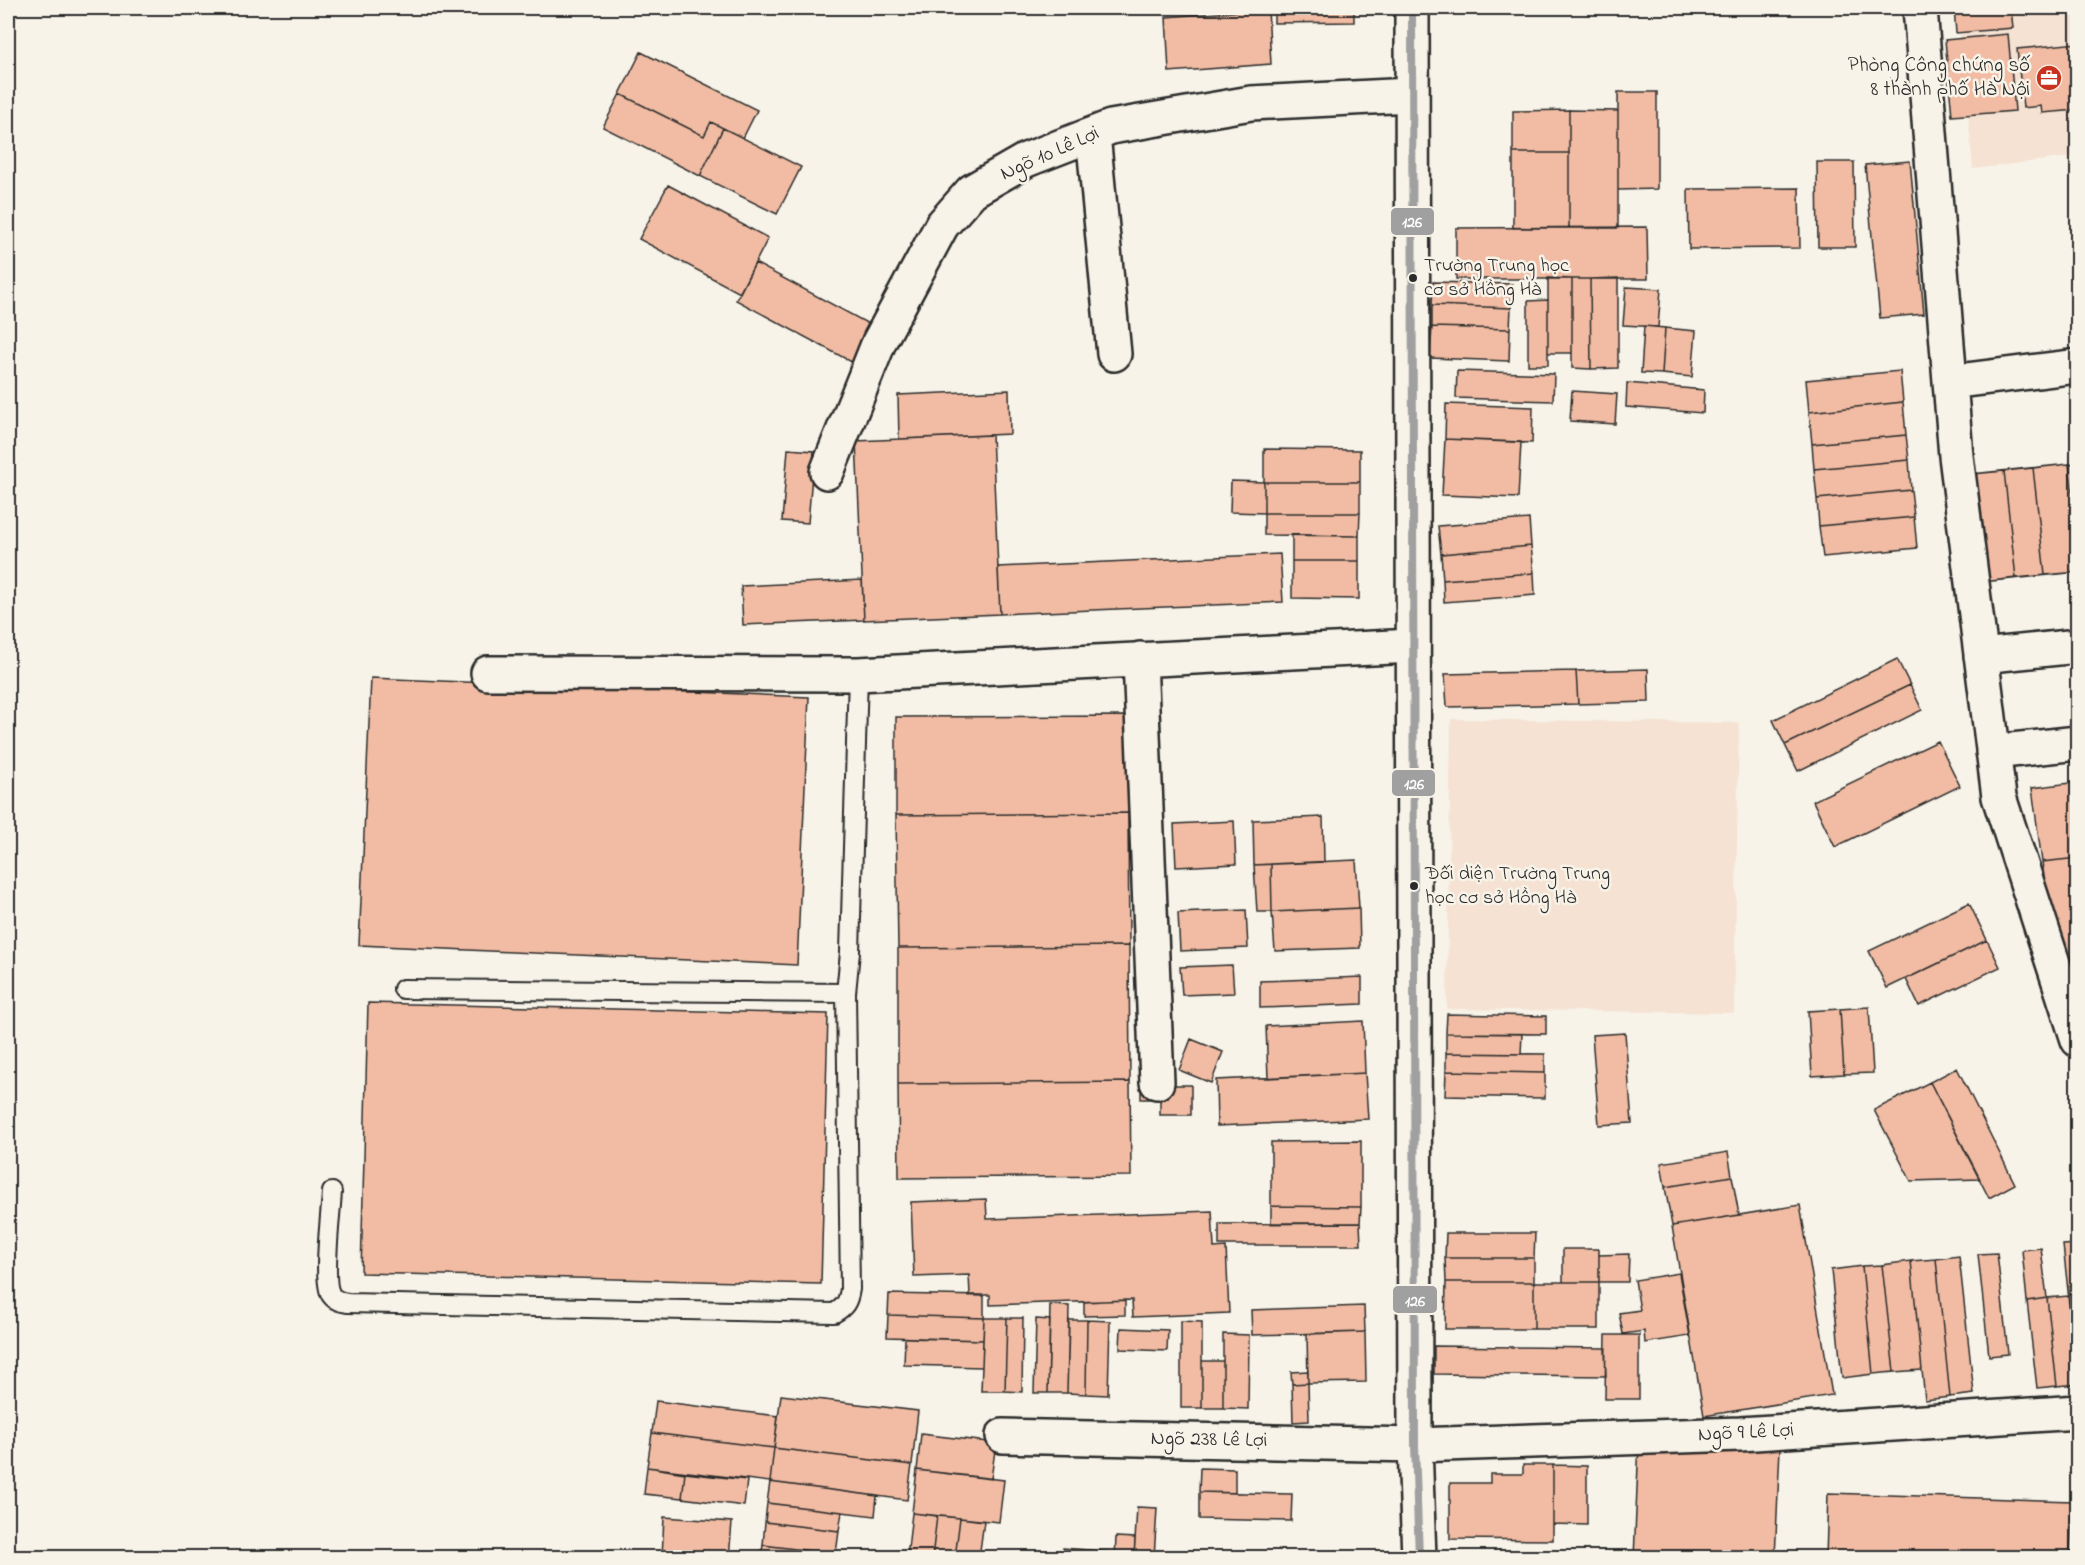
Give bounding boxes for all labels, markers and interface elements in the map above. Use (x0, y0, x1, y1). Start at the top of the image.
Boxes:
place label: Phòng Công chứng số 8 thành phố Hà Nội (1848, 51, 2030, 105)
office icon: Phòng Công chứng số 8 thành phố Hà Nội (2034, 63, 2064, 93)
street label: Ngõ 10 Lê Lợi (996, 119, 1105, 191)
line badge: 126 (1390, 207, 1435, 236)
text: 126 (1402, 211, 1423, 235)
place label: Trường Trung học cơ sở Hồng Hà (1424, 252, 1569, 306)
marker: Trường Trung học cơ sở Hồng Hà (1407, 272, 1419, 284)
line badge: 126 (1391, 769, 1436, 797)
text: 126 (1404, 773, 1425, 797)
place label: Đối diện Trường Trung học cơ sở Hồng Hà (1424, 860, 1610, 914)
marker: Đối diện Trường Trung học cơ sở Hồng Hà (1408, 880, 1420, 892)
line badge: 126 (1392, 1285, 1438, 1314)
text: 126 (1405, 1290, 1426, 1314)
street label: Ngõ 9 Lê Lợi (1697, 1416, 1795, 1452)
street label: Ngõ 238 Lê Lợi (1150, 1424, 1268, 1458)

